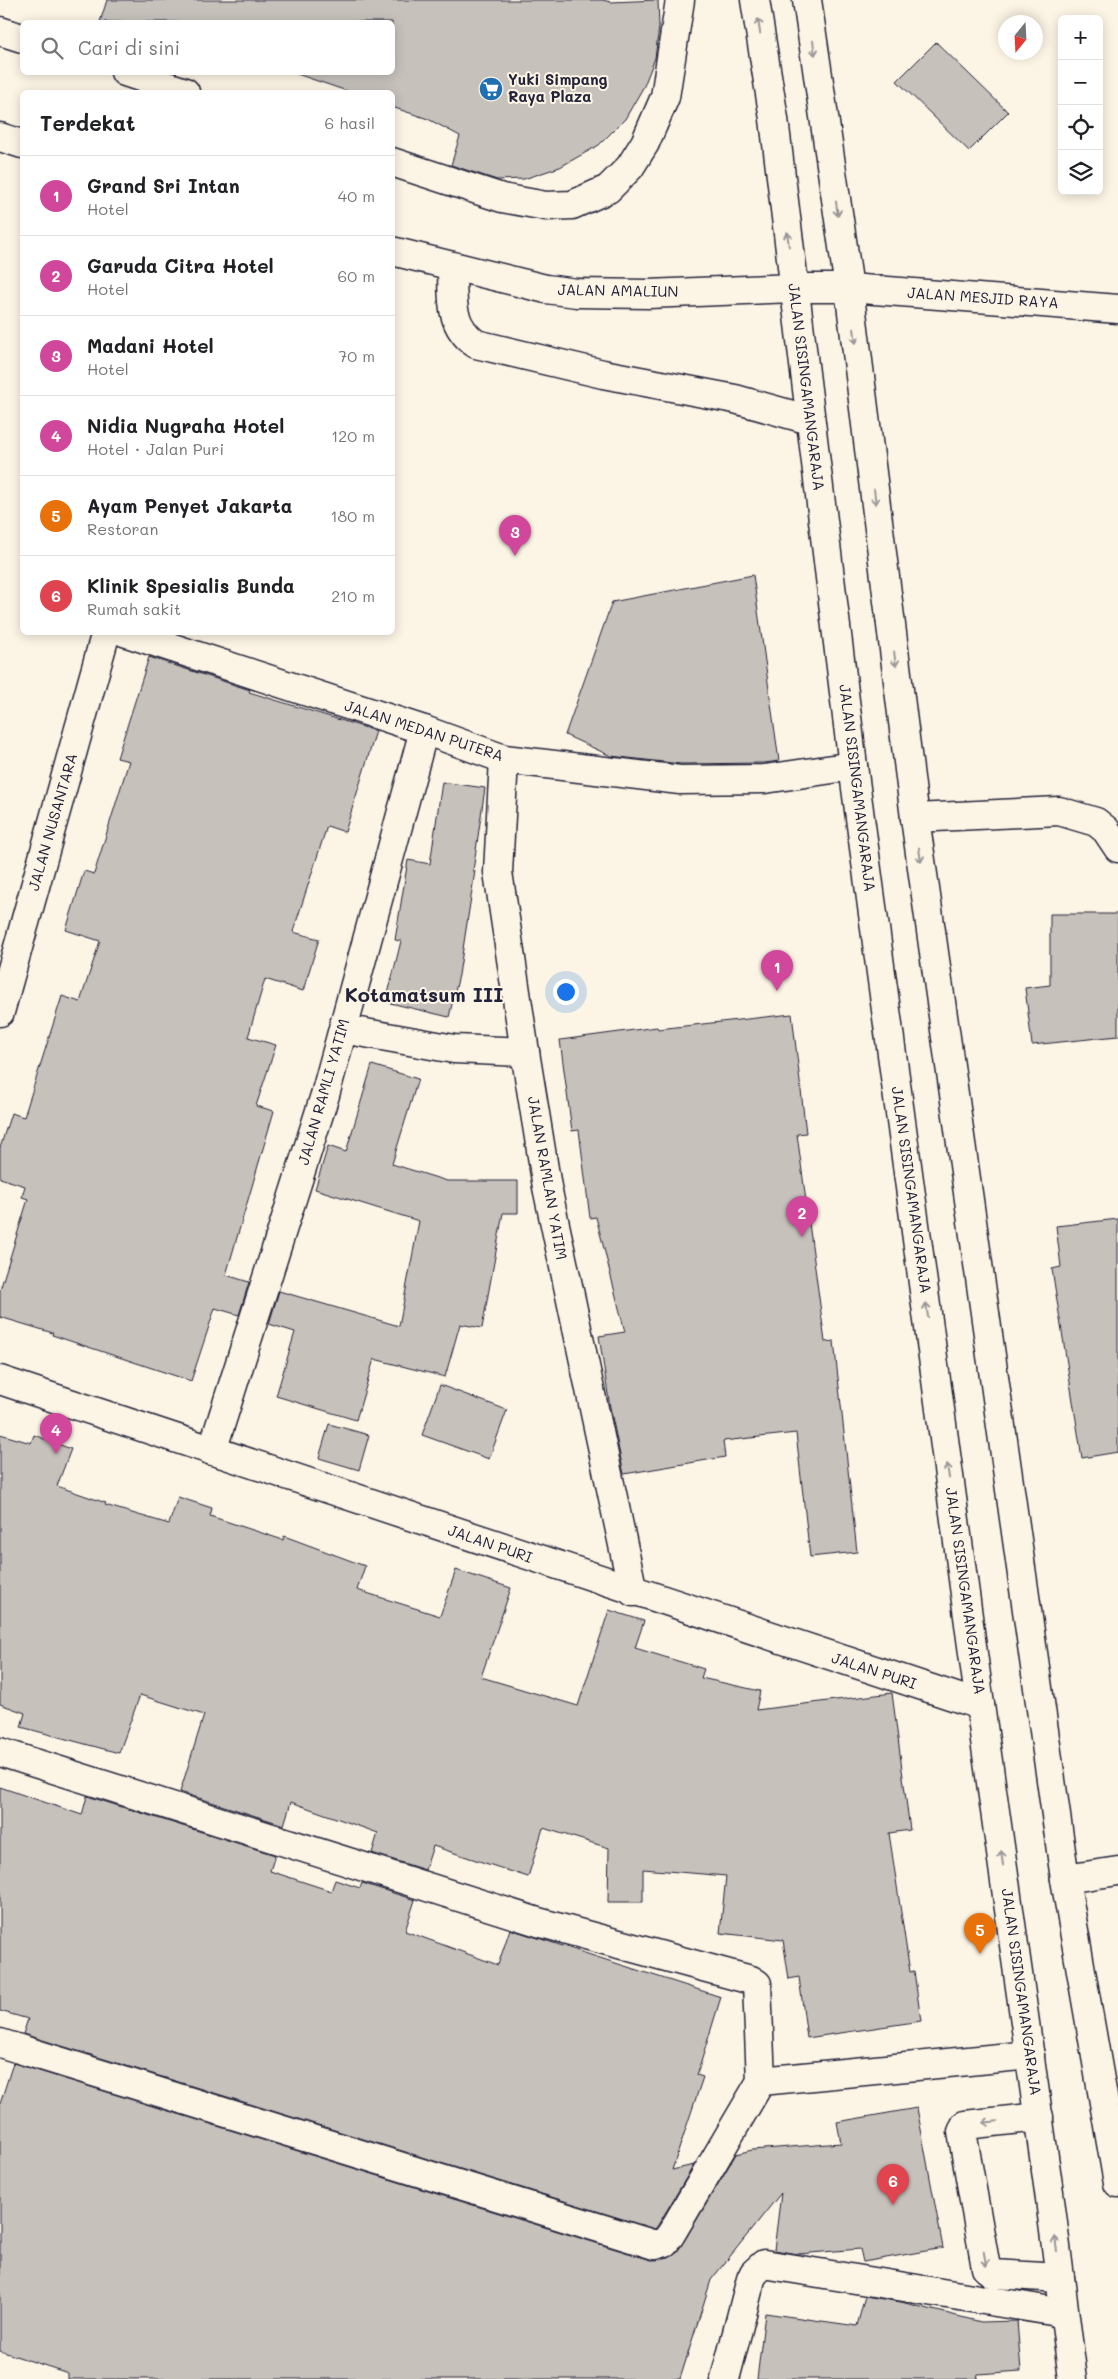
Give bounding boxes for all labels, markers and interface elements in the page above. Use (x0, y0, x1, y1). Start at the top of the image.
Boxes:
north arrow (998, 15, 1043, 60)
map controls (1058, 15, 1103, 195)
button: + (1058, 15, 1103, 60)
one-way arrow (754, 19, 764, 35)
search box (20, 20, 395, 75)
icon: search (38, 34, 66, 62)
text: Cari di sini (78, 35, 180, 60)
one-way arrow (809, 40, 819, 56)
button: − (1058, 60, 1103, 105)
place label: Yuki Simpang Raya Plaza (508, 69, 608, 106)
supermarket icon: Yuki Simpang Raya Plaza (478, 76, 504, 102)
button: locate (1058, 105, 1103, 150)
text: Terdekat (40, 109, 135, 136)
text: 6 hasil (325, 112, 375, 133)
button: layers (1058, 150, 1103, 195)
text: Grand Sri Intan (87, 173, 240, 198)
text: 1 (52, 185, 60, 206)
text: 40 m (338, 185, 375, 206)
text: Hotel (87, 198, 129, 219)
one-way arrow (832, 201, 842, 217)
one-way arrow (783, 232, 793, 248)
text: Garuda Citra Hotel (87, 253, 274, 278)
text: 2 (52, 265, 60, 286)
text: 60 m (338, 265, 375, 286)
text: Hotel (87, 278, 129, 299)
street label: JALAN AMALIUN (557, 279, 679, 301)
street label: JALAN SISINGAMANGARAJA (784, 282, 830, 492)
street label: JALAN MESJID RAYA (907, 282, 1060, 312)
one-way arrow (850, 328, 860, 344)
text: Madani Hotel (87, 333, 214, 358)
text: 3 (51, 345, 61, 366)
text: 70 m (338, 345, 375, 366)
text: Hotel (87, 358, 129, 379)
text: Nidia Nugraha Hotel (87, 413, 284, 438)
text: 4 (51, 425, 61, 446)
text: 120 m (331, 425, 375, 446)
text: Hotel · Jalan Puri (87, 438, 224, 459)
one-way arrow (870, 489, 880, 505)
text: Ayam Penyet Jakarta (87, 493, 292, 518)
text: 5 (51, 505, 61, 526)
text: 180 m (330, 505, 375, 526)
pin: 3 (499, 515, 531, 556)
text: Restoran (87, 518, 158, 539)
text: Klinik Spesialis Bunda (87, 573, 295, 598)
text: 6 (51, 585, 61, 606)
text: 210 m (331, 585, 375, 606)
text: Rumah sakit (87, 598, 181, 619)
one-way arrow (890, 650, 900, 666)
street label: JALAN SISINGAMANGARAJA (835, 683, 881, 893)
street label: JALAN MEDAN PUTERA (342, 695, 506, 765)
street label: JALAN NUSANTARA (23, 750, 81, 893)
one-way arrow (915, 846, 925, 862)
pin: 1 (761, 950, 793, 991)
your location (553, 979, 579, 1005)
district label: Kotamatsum III (345, 981, 503, 1007)
street label: JALAN RAMLI YATIM (293, 1016, 353, 1167)
street label: JALAN SISINGAMANGARAJA (888, 1085, 936, 1295)
street label: JALAN RAMLAN YATIM (524, 1094, 572, 1261)
pin: 2 (786, 1196, 818, 1237)
one-way arrow (922, 1303, 932, 1319)
pin: 4 (40, 1413, 72, 1454)
one-way arrow (943, 1464, 953, 1480)
street label: JALAN SISINGAMANGARAJA (942, 1486, 990, 1696)
street label: JALAN PURI (445, 1519, 536, 1567)
street label: JALAN PURI (829, 1647, 920, 1693)
one-way arrow (997, 1850, 1007, 1866)
street label: JALAN SISINGAMANGARAJA (998, 1887, 1046, 2097)
pin: 5 (964, 1913, 996, 1954)
one-way arrow (983, 2117, 999, 2127)
pin: 6 (877, 2164, 909, 2205)
one-way arrow (1051, 2236, 1061, 2252)
one-way arrow (980, 2251, 990, 2267)

